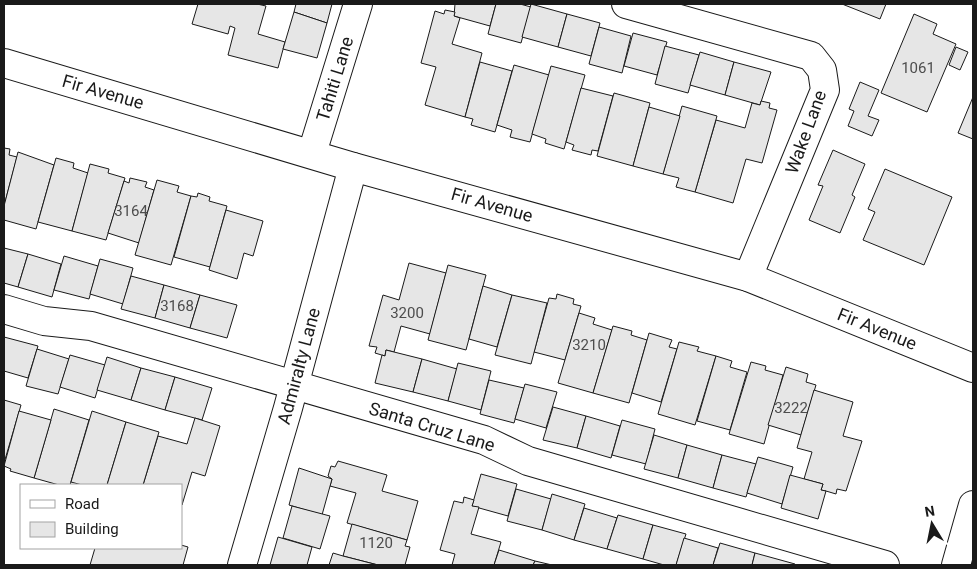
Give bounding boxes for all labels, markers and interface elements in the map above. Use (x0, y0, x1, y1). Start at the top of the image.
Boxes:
street label: Tahiti Lane (312, 34, 357, 124)
house number: 1061 (901, 59, 935, 77)
street label: Fir Avenue (60, 70, 146, 113)
street label: Wake Lane (781, 87, 830, 176)
street label: Fir Avenue (449, 183, 535, 226)
house number: 3164 (114, 202, 148, 220)
house number: 3168 (160, 297, 194, 315)
street label: Fir Avenue (834, 303, 920, 354)
house number: 3200 (390, 304, 424, 322)
street label: Admiralty Lane (273, 305, 324, 426)
house number: 3210 (572, 336, 606, 354)
street label: Santa Cruz Lane (367, 397, 498, 456)
house number: 3222 (774, 399, 808, 417)
legend (20, 484, 182, 549)
text: Road (65, 495, 99, 513)
north arrow (907, 499, 957, 549)
text: N (923, 502, 936, 520)
text: Building (65, 520, 119, 538)
house number: 1120 (359, 534, 393, 552)

